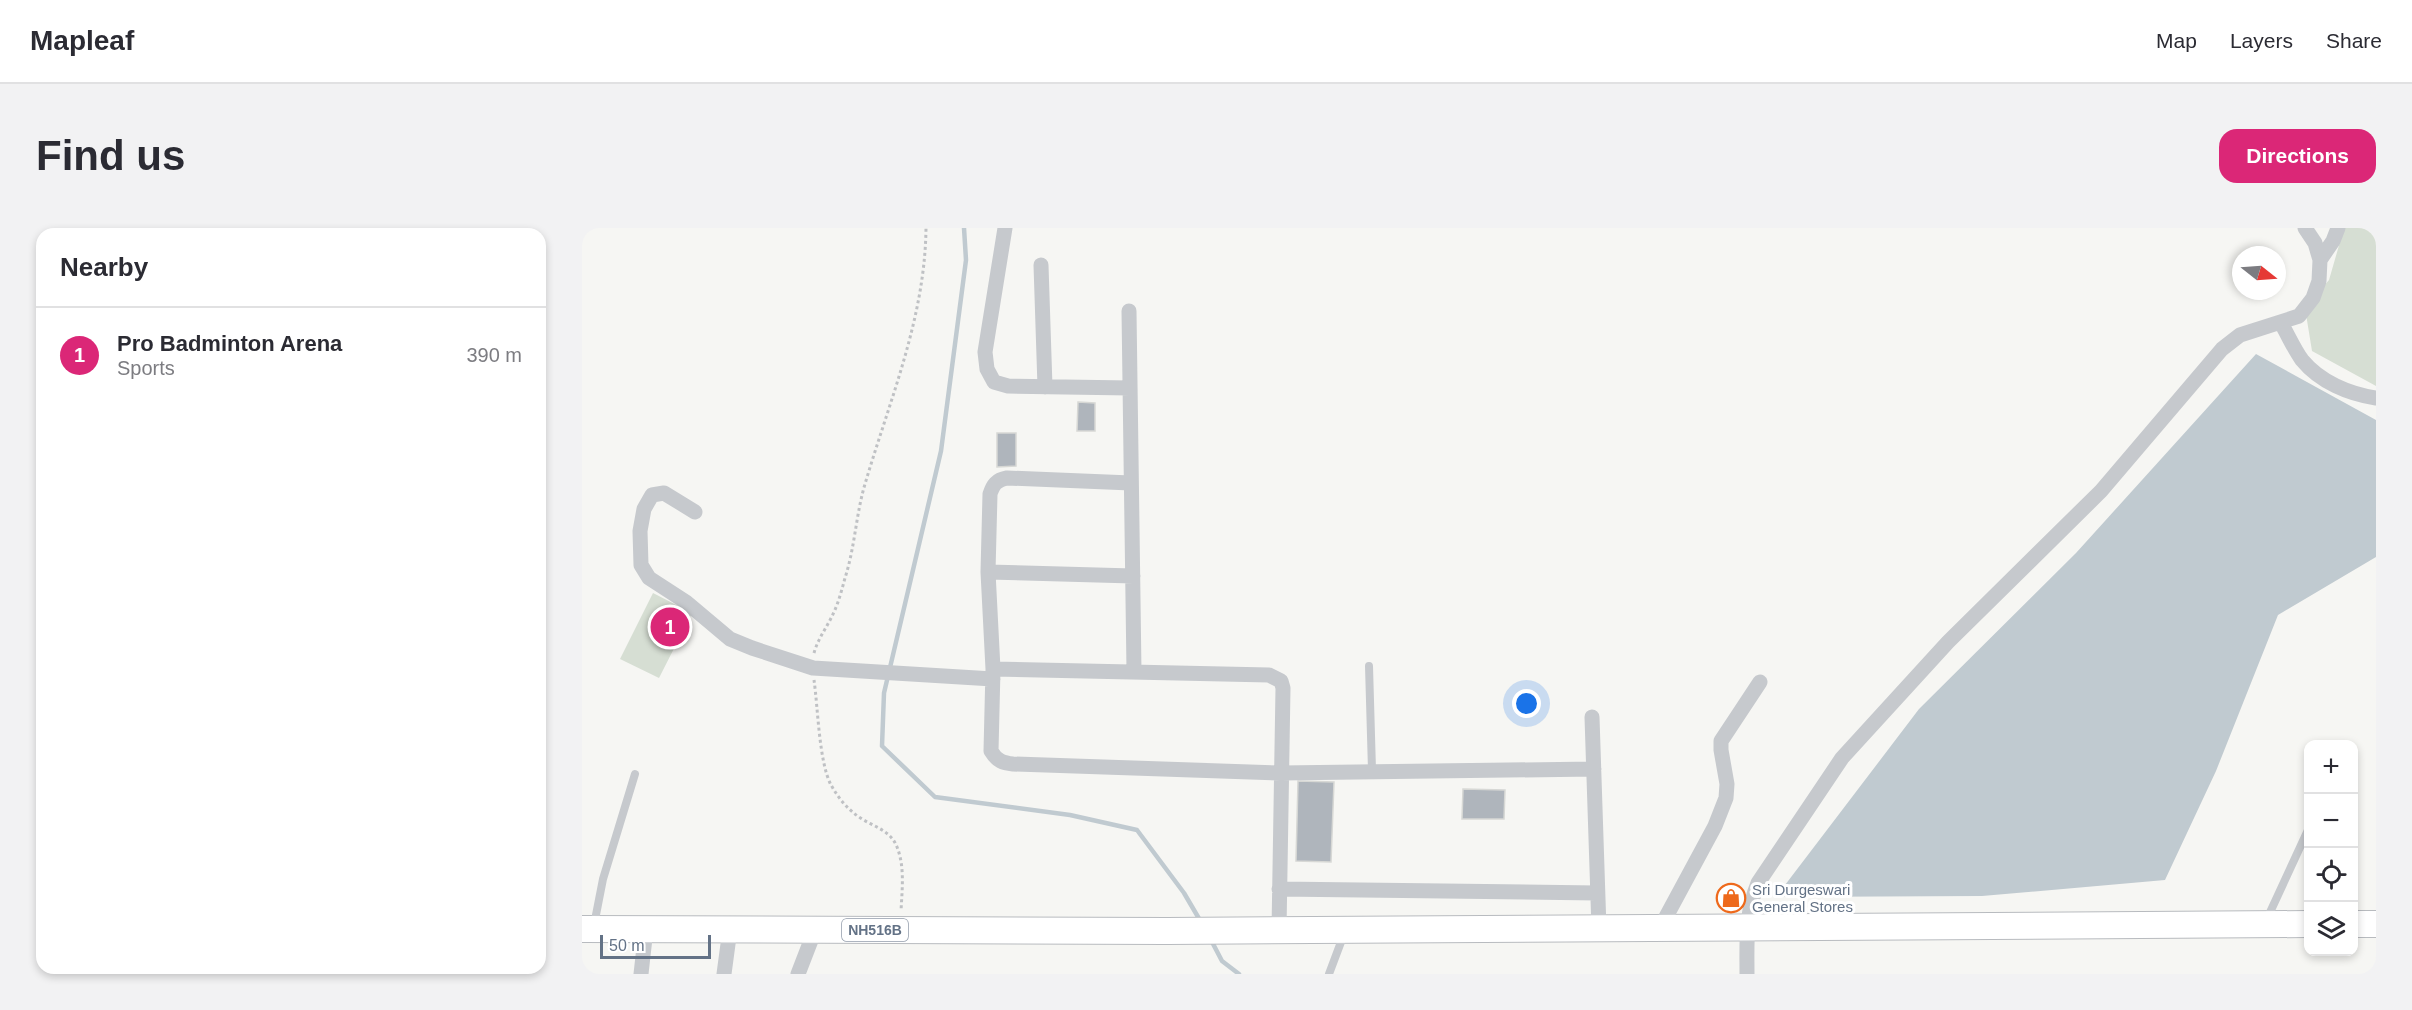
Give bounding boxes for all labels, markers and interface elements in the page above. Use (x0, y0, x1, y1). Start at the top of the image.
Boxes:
text: Mapleaf (30, 25, 134, 56)
text: Map (2156, 29, 2197, 52)
text: Layers (2230, 29, 2293, 52)
text: Share (2326, 29, 2382, 52)
button: Directions (2219, 129, 2376, 183)
text: Find us (36, 132, 185, 179)
north arrow (2232, 246, 2286, 300)
text: Nearby (60, 252, 148, 282)
text: Pro Badminton Arena (117, 331, 342, 356)
text: 1 (74, 344, 85, 366)
text: 390 m (466, 344, 522, 366)
text: Sports (117, 357, 175, 379)
pin: 1 (650, 604, 689, 650)
your location (1512, 689, 1541, 718)
map controls (2304, 740, 2358, 956)
button: + (2304, 740, 2358, 794)
button: − (2304, 794, 2358, 848)
button: locate (2304, 848, 2358, 902)
place label: Sri Durgeswari General Stores (1752, 881, 1853, 915)
shop icon: Sri Durgeswari General Stores (1715, 882, 1747, 914)
button: layers (2304, 902, 2358, 956)
road number: NH516B (842, 919, 908, 941)
scale bar (600, 932, 711, 960)
text: 50 m (609, 937, 645, 954)

